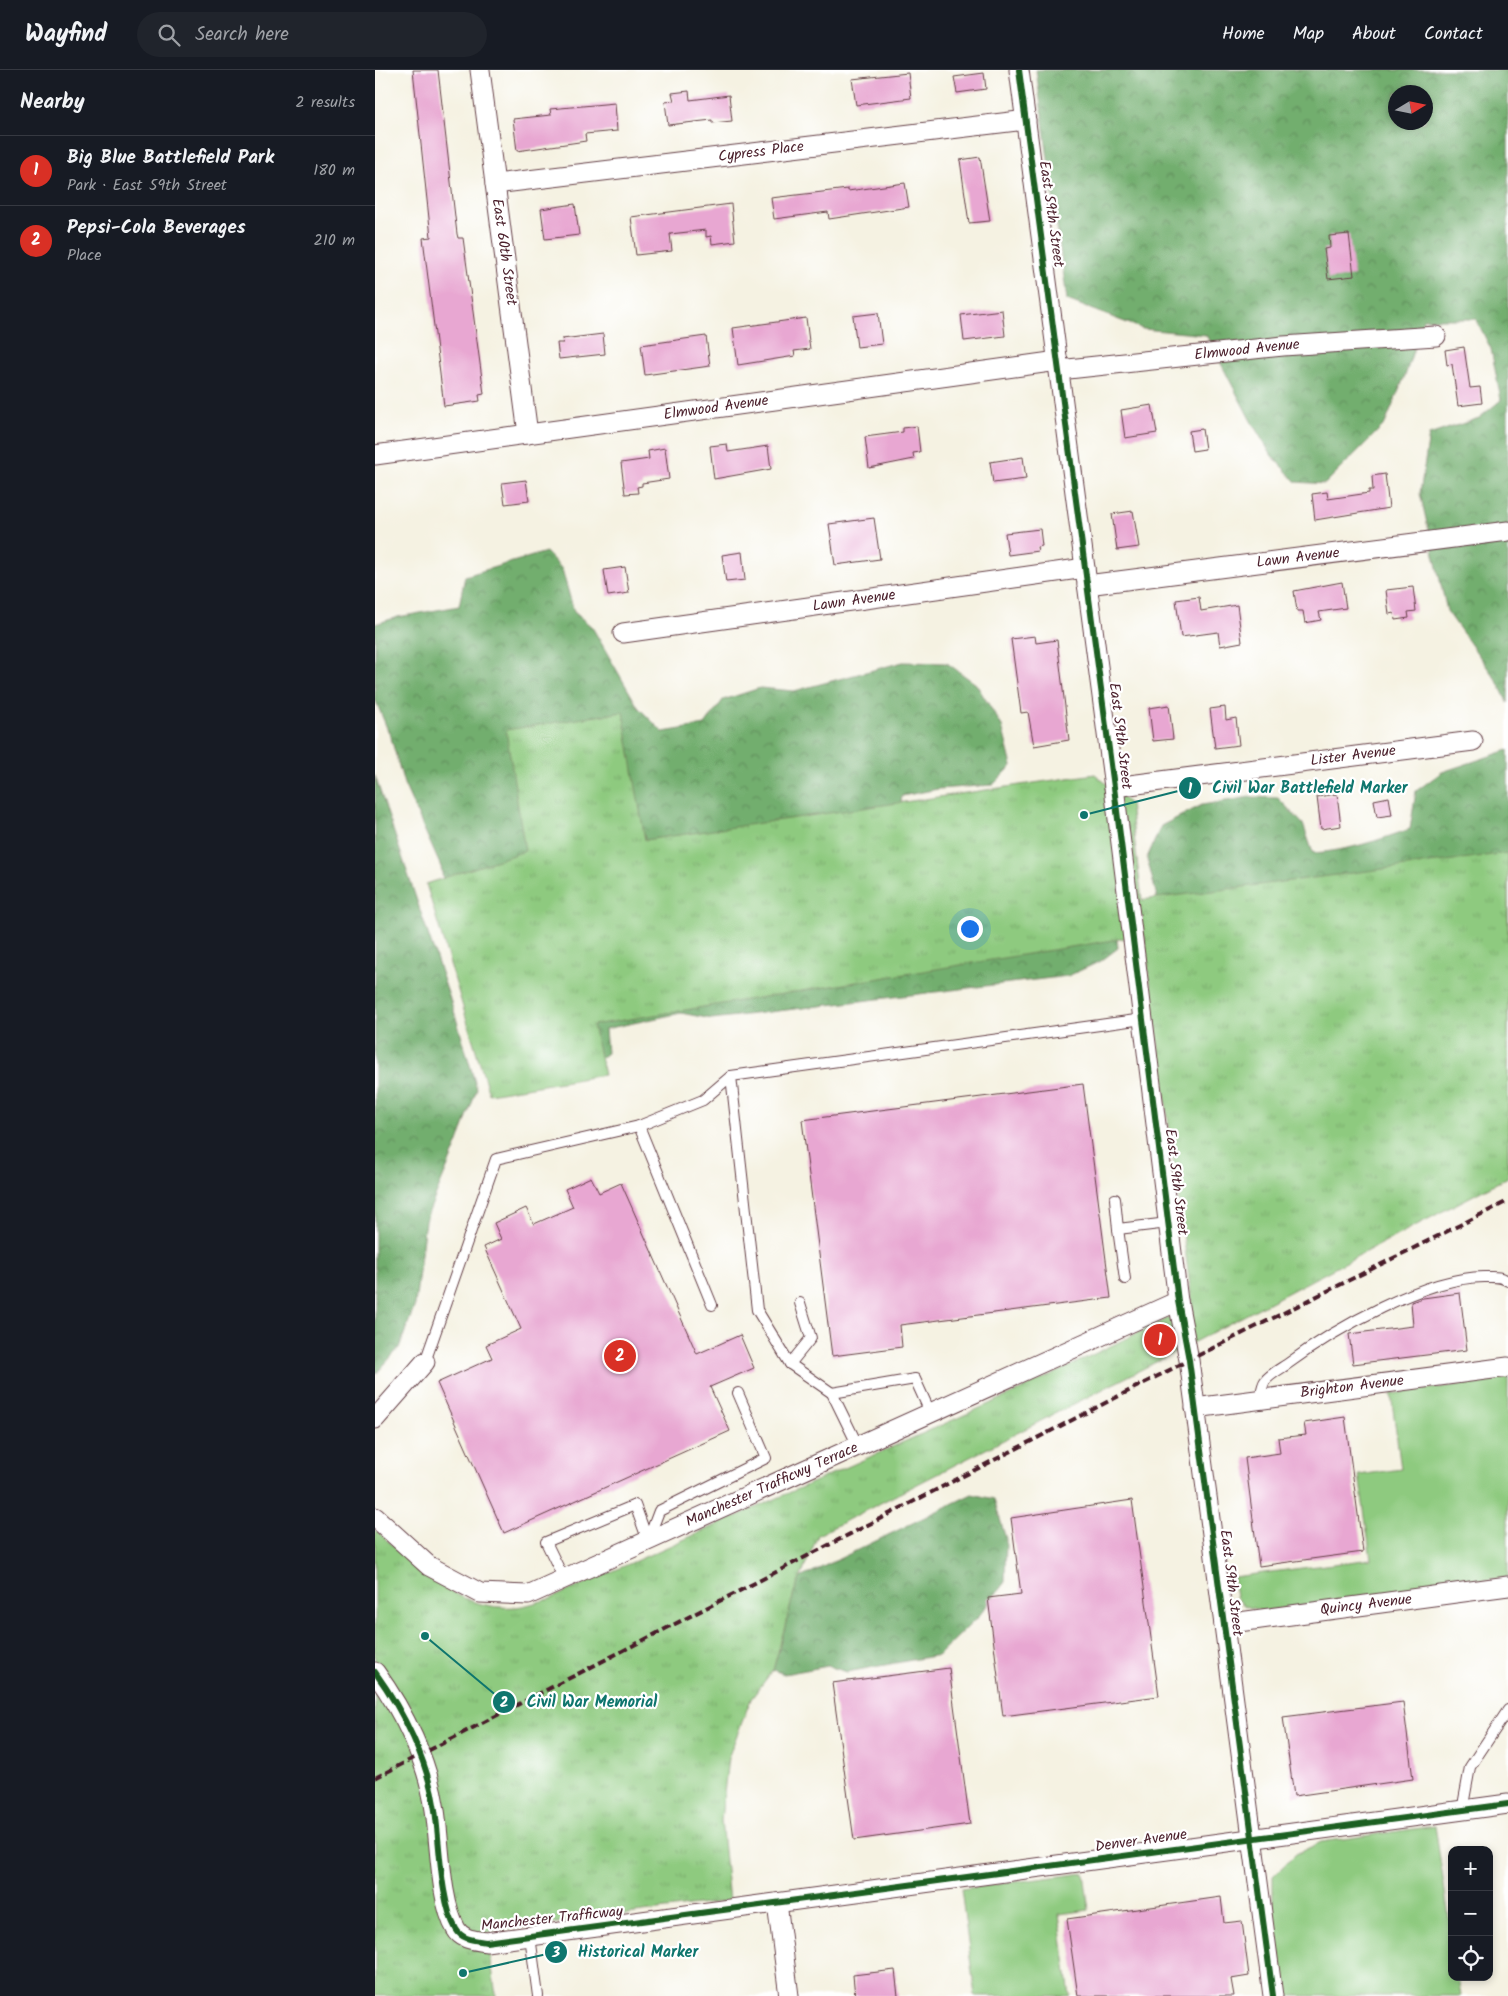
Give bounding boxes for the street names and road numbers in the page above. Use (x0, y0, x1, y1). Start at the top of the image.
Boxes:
street label: Cypress Place (717, 135, 805, 169)
street label: East 59th Street (1032, 159, 1070, 269)
street label: East 60th Street (485, 197, 523, 307)
street label: Elmwood Avenue (1193, 333, 1301, 367)
street label: Elmwood Avenue (662, 389, 770, 427)
street label: Lawn Avenue (1255, 541, 1341, 575)
street label: Lawn Avenue (811, 583, 897, 619)
street label: East 59th Street (1102, 681, 1138, 791)
street label: Lister Avenue (1309, 739, 1397, 773)
street label: East 59th Street (1158, 1127, 1194, 1237)
street label: Brighton Avenue (1299, 1369, 1405, 1405)
street label: Manchester Trafficwy Terrace (682, 1436, 862, 1534)
street label: East 59th Street (1213, 1528, 1249, 1638)
street label: Quincy Avenue (1319, 1587, 1414, 1623)
street label: Denver Avenue (1093, 1823, 1189, 1859)
street label: Manchester Trafficway (480, 1900, 625, 1938)

